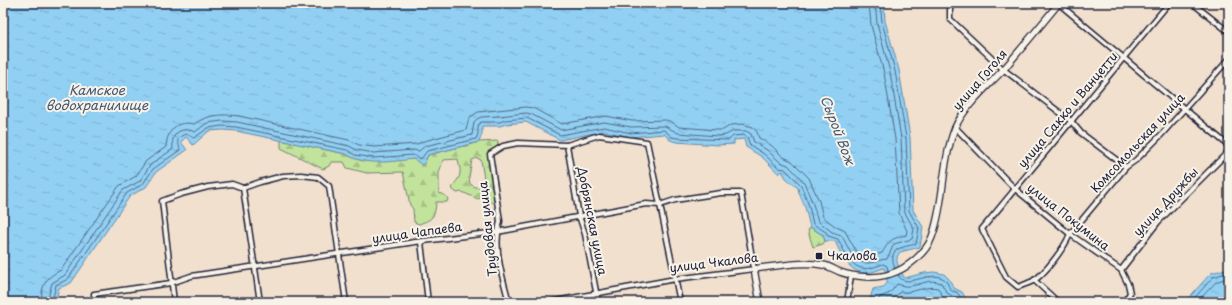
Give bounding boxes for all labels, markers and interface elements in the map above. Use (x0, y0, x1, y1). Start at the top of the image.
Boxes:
street label: улица Гоголя (948, 45, 1011, 114)
street label: улица Сакко и Ванцетти (1013, 47, 1121, 171)
water label: Камское водохранилище (46, 80, 149, 114)
street label: Комсомольская улица (1086, 88, 1189, 196)
water label: Сырой Вож (817, 93, 861, 168)
street label: улица Дружбы (1129, 163, 1202, 240)
street label: Добрянская улица (573, 164, 612, 277)
street label: улица Покумина (1024, 178, 1114, 254)
street label: Трудовая улица (473, 180, 501, 278)
street label: улица Чапаева (371, 217, 463, 247)
place label: Чкалова (827, 246, 878, 264)
street label: улица Чкалова (669, 248, 760, 276)
marker: Чкалова (814, 251, 824, 261)

